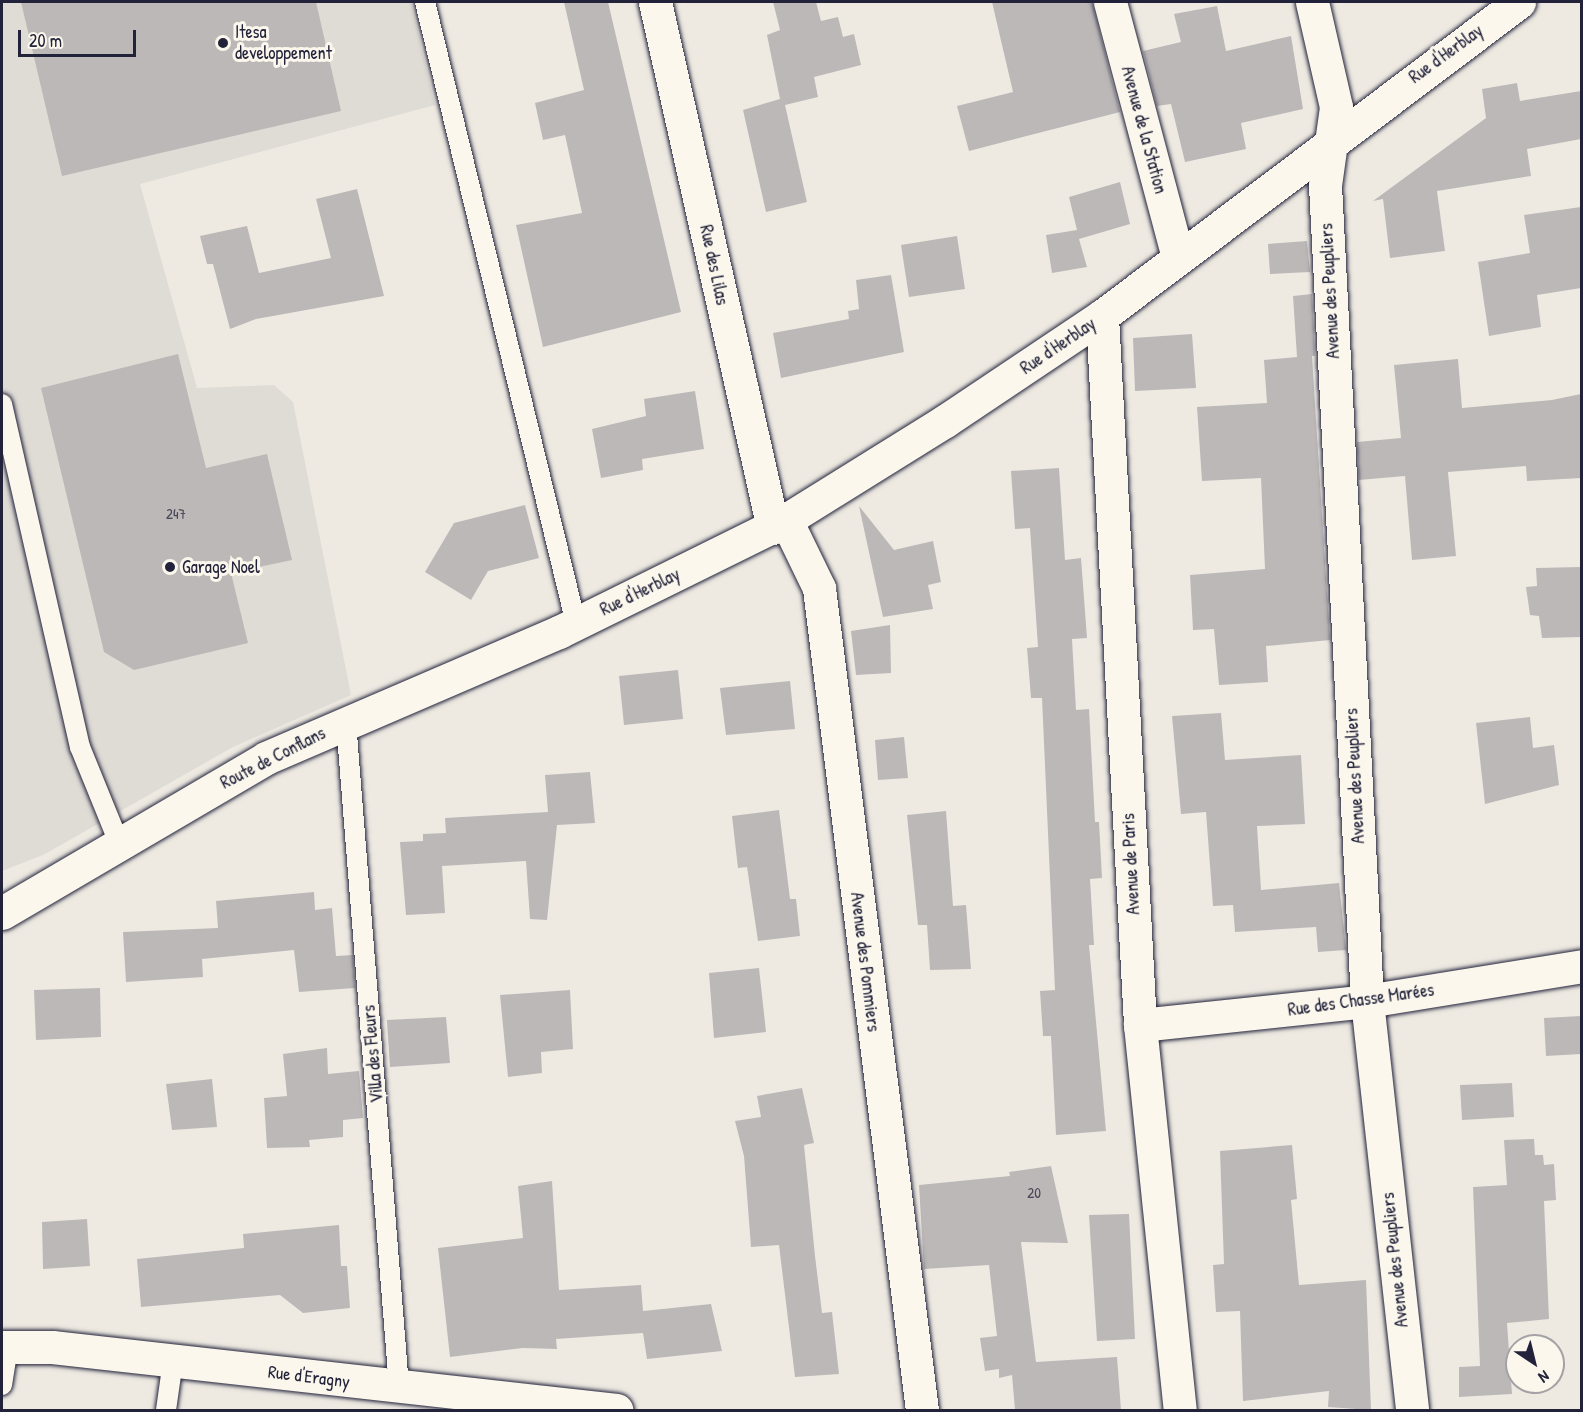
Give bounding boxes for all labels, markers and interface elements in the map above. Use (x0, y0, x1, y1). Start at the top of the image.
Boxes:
scale bar (21, 18, 140, 56)
street label: Rue d'Herblay (1405, 20, 1487, 88)
place label: Itesa developpement (235, 22, 332, 64)
text: 20 m (29, 28, 62, 53)
marker: Itesa developpement (216, 36, 230, 50)
street label: Avenue de la Station (1117, 64, 1171, 196)
street label: Rue des Lilas (695, 223, 733, 307)
street label: Avenue des Peupliers (1316, 223, 1344, 359)
street label: Rue d'Herblay (1016, 313, 1100, 379)
house number: 247 (166, 505, 186, 523)
place label: Garage Noel (182, 556, 260, 578)
marker: Garage Noel (163, 560, 177, 574)
street label: Rue d'Herblay (597, 563, 683, 621)
street label: Avenue des Peupliers (1341, 708, 1369, 844)
street label: Route de Conflans (217, 722, 329, 794)
street label: Avenue de Paris (1118, 813, 1144, 915)
street label: Avenue des Pommiers (846, 891, 884, 1033)
street label: Rue des Chasse Marées (1286, 979, 1436, 1021)
street label: Villa des Fleurs (358, 1004, 388, 1104)
house number: 20 (1027, 1184, 1041, 1202)
street label: Avenue des Peupliers (1377, 1191, 1413, 1329)
north arrow (1505, 1334, 1565, 1394)
street label: Rue d'Eragny (267, 1361, 351, 1393)
text: N (1534, 1366, 1554, 1389)

